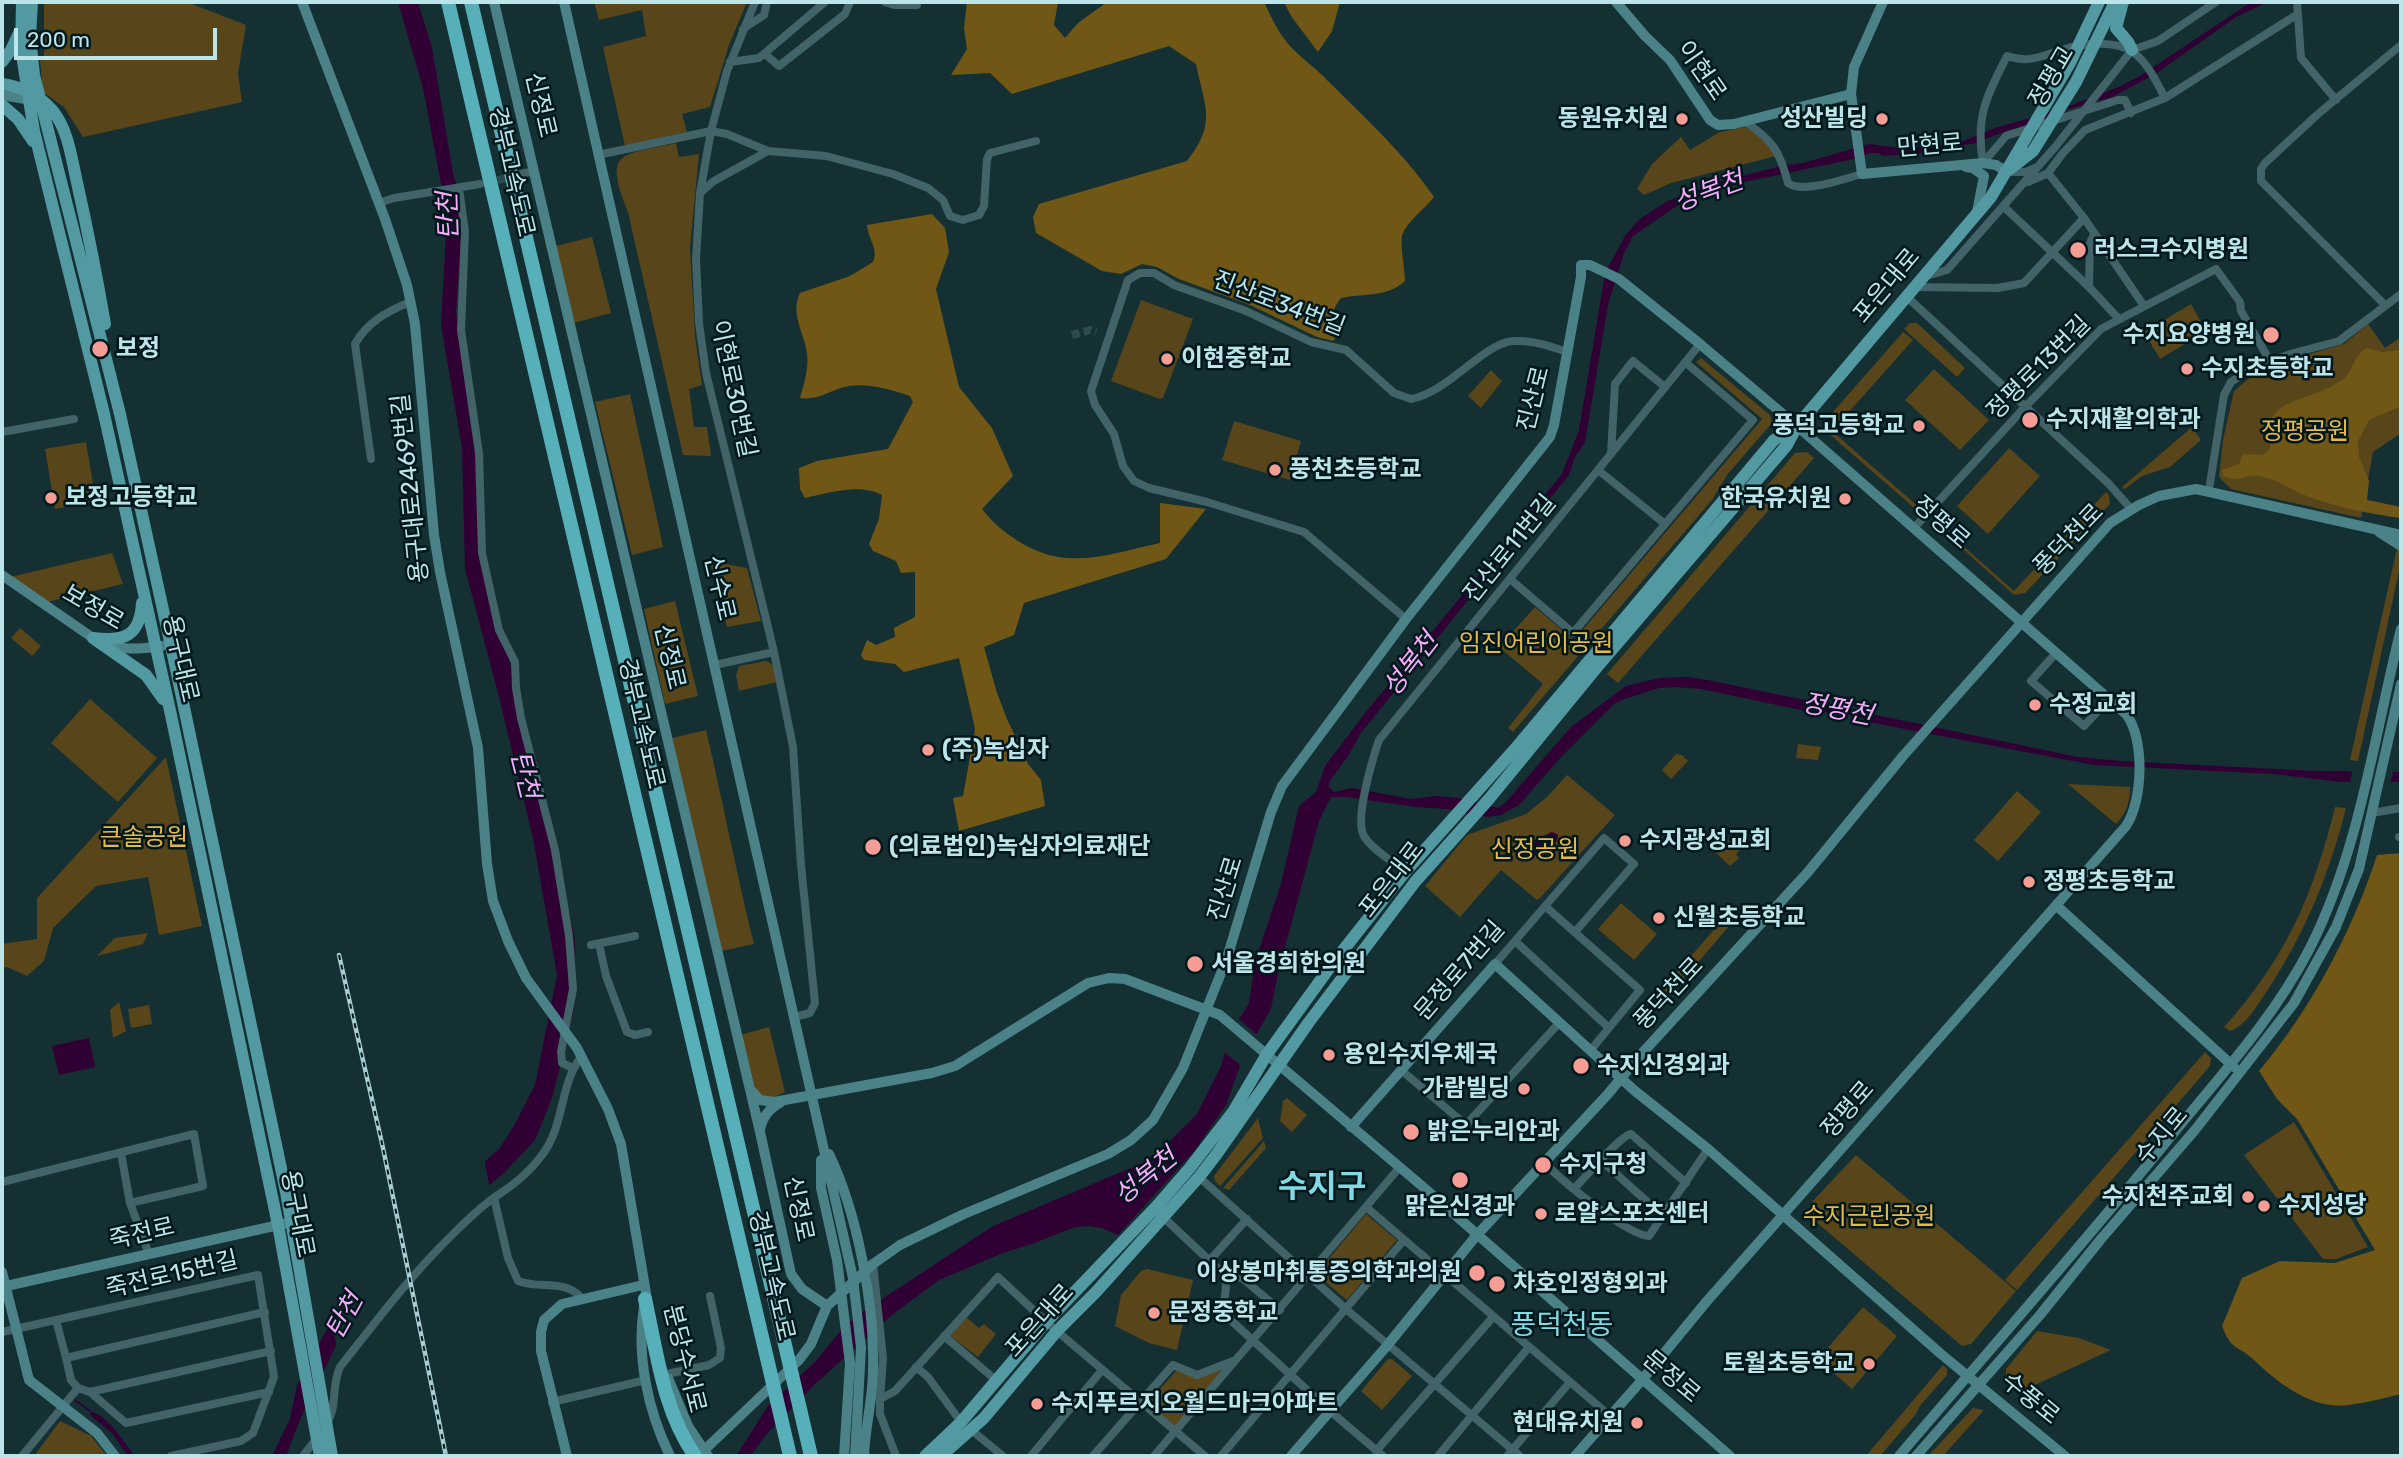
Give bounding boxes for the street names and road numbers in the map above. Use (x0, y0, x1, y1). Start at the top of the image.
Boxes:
street label: 이현로 (1670, 36, 1732, 106)
street label: 정평교 (2023, 41, 2081, 113)
street label: 신정로 (519, 69, 561, 141)
street label: 경부고속도로 (482, 104, 540, 240)
street label: 만현로 (1896, 129, 1964, 163)
street label: 포은대로 (1848, 243, 1926, 329)
street label: 진산로34번길 (1209, 266, 1349, 342)
street label: 정평로13번길 (1981, 310, 2097, 426)
street label: 이현로30번길 (704, 318, 762, 460)
street label: 진산로 (1512, 363, 1556, 435)
street label: 용구대로2469번길 (387, 392, 435, 584)
street label: 진산로11번길 (1458, 489, 1562, 609)
street label: 정평로 (1907, 490, 1975, 556)
street label: 풍덕천로 (2028, 498, 2110, 582)
street label: 신수로 (698, 552, 740, 624)
street label: 보정로 (57, 579, 129, 637)
street label: 용구대로 (156, 613, 204, 705)
street label: 신정로 (648, 621, 690, 693)
street label: 경부고속도로 (612, 656, 670, 792)
street label: 포은대로 (1353, 836, 1431, 924)
street label: 진산로 (1203, 853, 1249, 925)
street label: 문정로7번길 (1409, 915, 1511, 1027)
street label: 풍덕천로 (1628, 952, 1710, 1036)
street label: 정평로 (1815, 1076, 1881, 1144)
street label: 수지로 (2130, 1101, 2194, 1171)
street label: 용구대로 (274, 1168, 320, 1260)
street label: 신정로 (777, 1174, 819, 1244)
street label: 경부고속도로 (742, 1208, 800, 1344)
street label: 죽전로 (106, 1213, 178, 1255)
street label: 죽전로15번길 (103, 1246, 241, 1304)
street label: 포은대로 (1000, 1279, 1080, 1363)
street label: 분당수서로 (657, 1302, 711, 1416)
street label: 문정로 (1636, 1345, 1706, 1409)
street label: 수풍로 (1995, 1367, 2065, 1431)

